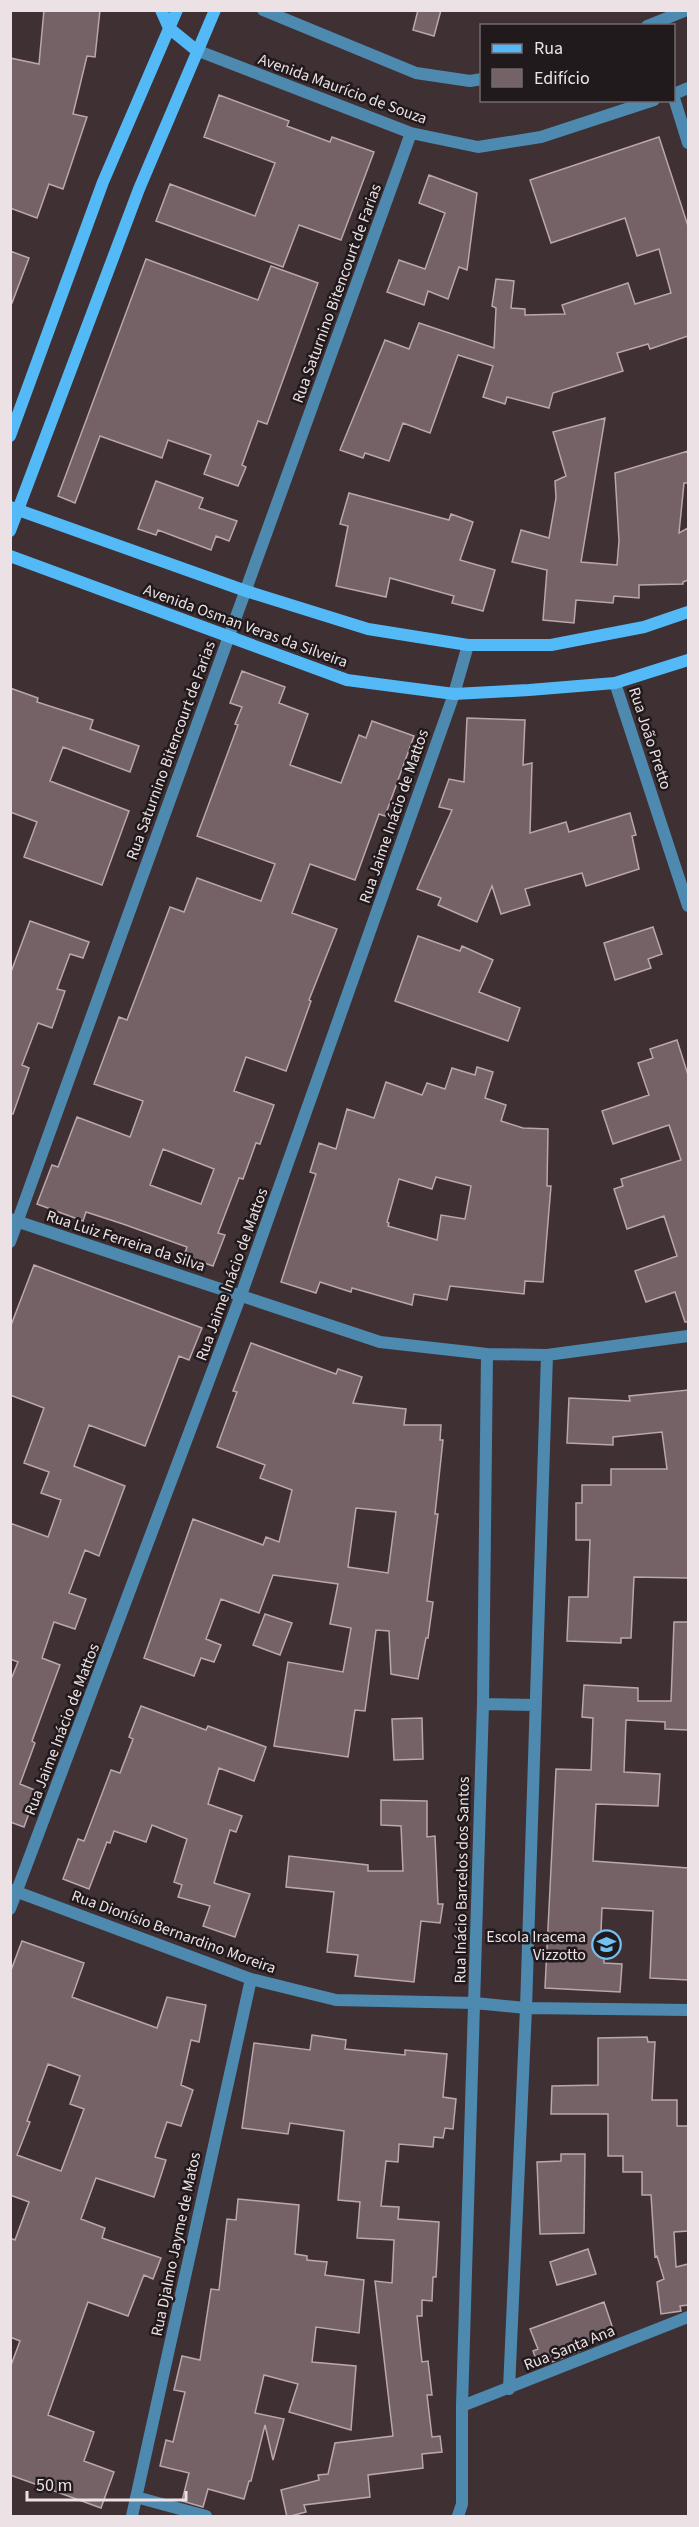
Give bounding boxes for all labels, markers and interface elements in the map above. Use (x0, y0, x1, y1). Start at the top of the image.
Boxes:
legend (480, 24, 675, 102)
text: Rua (534, 36, 563, 61)
street label: Avenida Maurício de Souza (255, 48, 430, 130)
text: Edifício (534, 66, 590, 91)
street label: Rua Saturnino Bitencourt de Farias (287, 180, 387, 406)
street label: Avenida Osman Veras da Silveira (141, 579, 351, 673)
street label: Rua Saturnino Bitencourt de Farias (121, 637, 221, 863)
street label: Rua João Pretto (623, 684, 677, 792)
street label: Rua Jaime Inácio de Mattos (354, 726, 434, 906)
street label: Rua Jaime Inácio de Mattos (190, 1185, 274, 1364)
street label: Rua Luiz Ferreira da Silva (43, 1205, 208, 1277)
street label: Rua Jaime Inácio de Mattos (19, 1640, 105, 1818)
street label: Rua Inácio Barcelos dos Santos (449, 1776, 475, 1984)
street label: Rua Dionísio Bernardino Moreira (68, 1885, 279, 1979)
place label: Escola Iracema Vizzotto (486, 1926, 586, 1966)
school or university icon: Escola Iracema Vizzotto (591, 1929, 623, 1961)
street label: Rua Djalmo Jayme de Matos (146, 2150, 206, 2338)
street label: Rua Santa Ana (521, 2320, 618, 2376)
scale bar (27, 2464, 186, 2502)
text: 50 m (36, 2473, 72, 2498)

